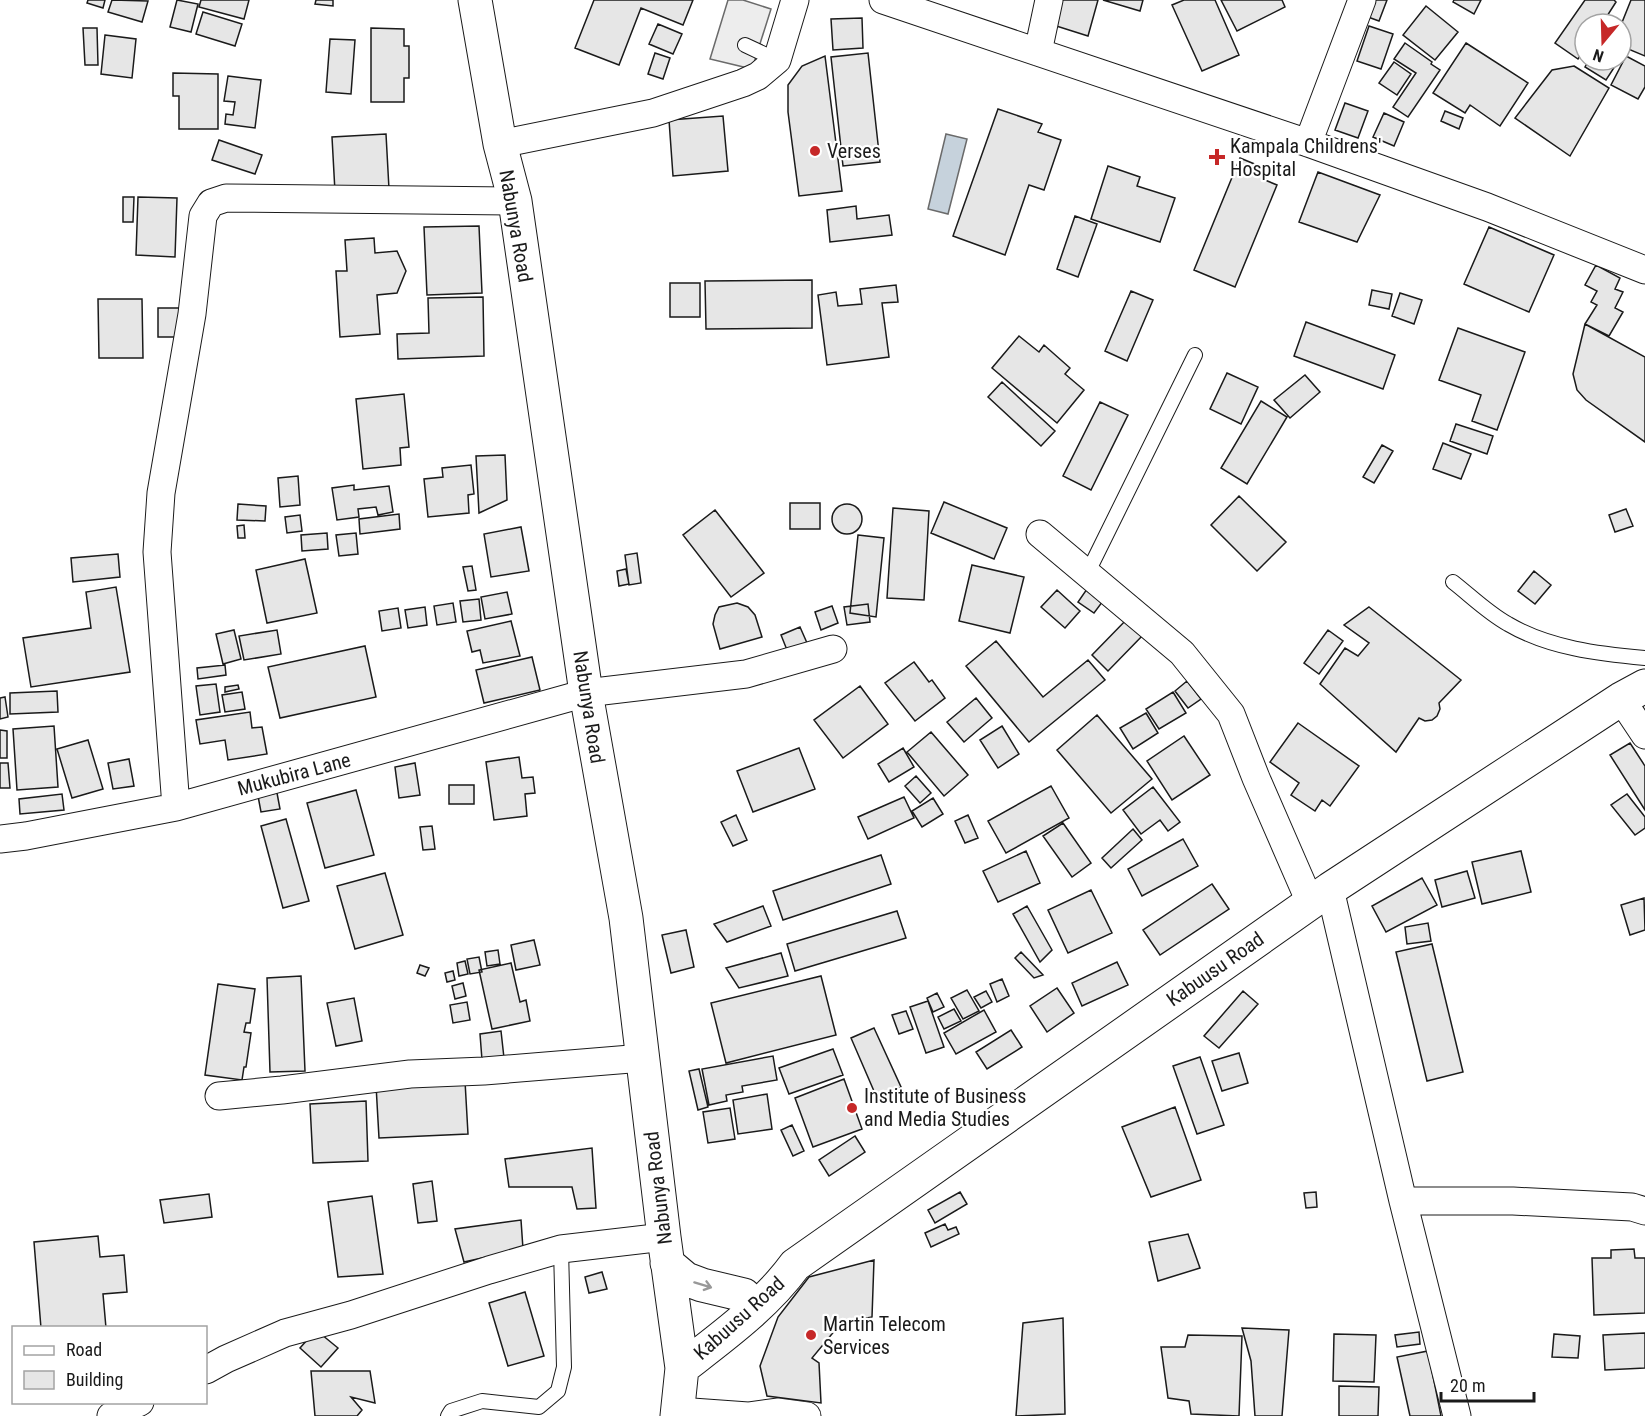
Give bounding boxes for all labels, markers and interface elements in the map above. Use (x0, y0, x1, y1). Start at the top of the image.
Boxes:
north arrow (1573, 12, 1633, 72)
text: N (1591, 45, 1606, 66)
place label: Kampala Childrens' Hospital (1230, 134, 1381, 181)
place label: Verses (827, 139, 881, 163)
marker: Verses (808, 144, 822, 158)
marker: Kampala Childrens' Hospital (1208, 148, 1226, 166)
street label: Nabunya Road (494, 168, 538, 284)
street label: Nabunya Road (568, 649, 610, 765)
street label: Mukubira Lane (235, 747, 353, 801)
street label: Kabuusu Road (1162, 927, 1268, 1011)
place label: Institute of Business and Media Studies (864, 1084, 1026, 1131)
marker: Institute of Business and Media Studies (845, 1101, 859, 1115)
street label: Nabunya Road (639, 1130, 677, 1246)
street label: Kabuusu Road (689, 1271, 789, 1365)
one-way arrow (693, 1280, 712, 1291)
place label: Martin Telecom Services (823, 1312, 946, 1359)
legend (12, 1326, 207, 1404)
marker: Martin Telecom Services (804, 1328, 818, 1342)
text: Road (66, 1339, 102, 1360)
scale bar (1441, 1365, 1534, 1403)
text: Building (66, 1369, 123, 1390)
text: 20 m (1450, 1375, 1485, 1396)

